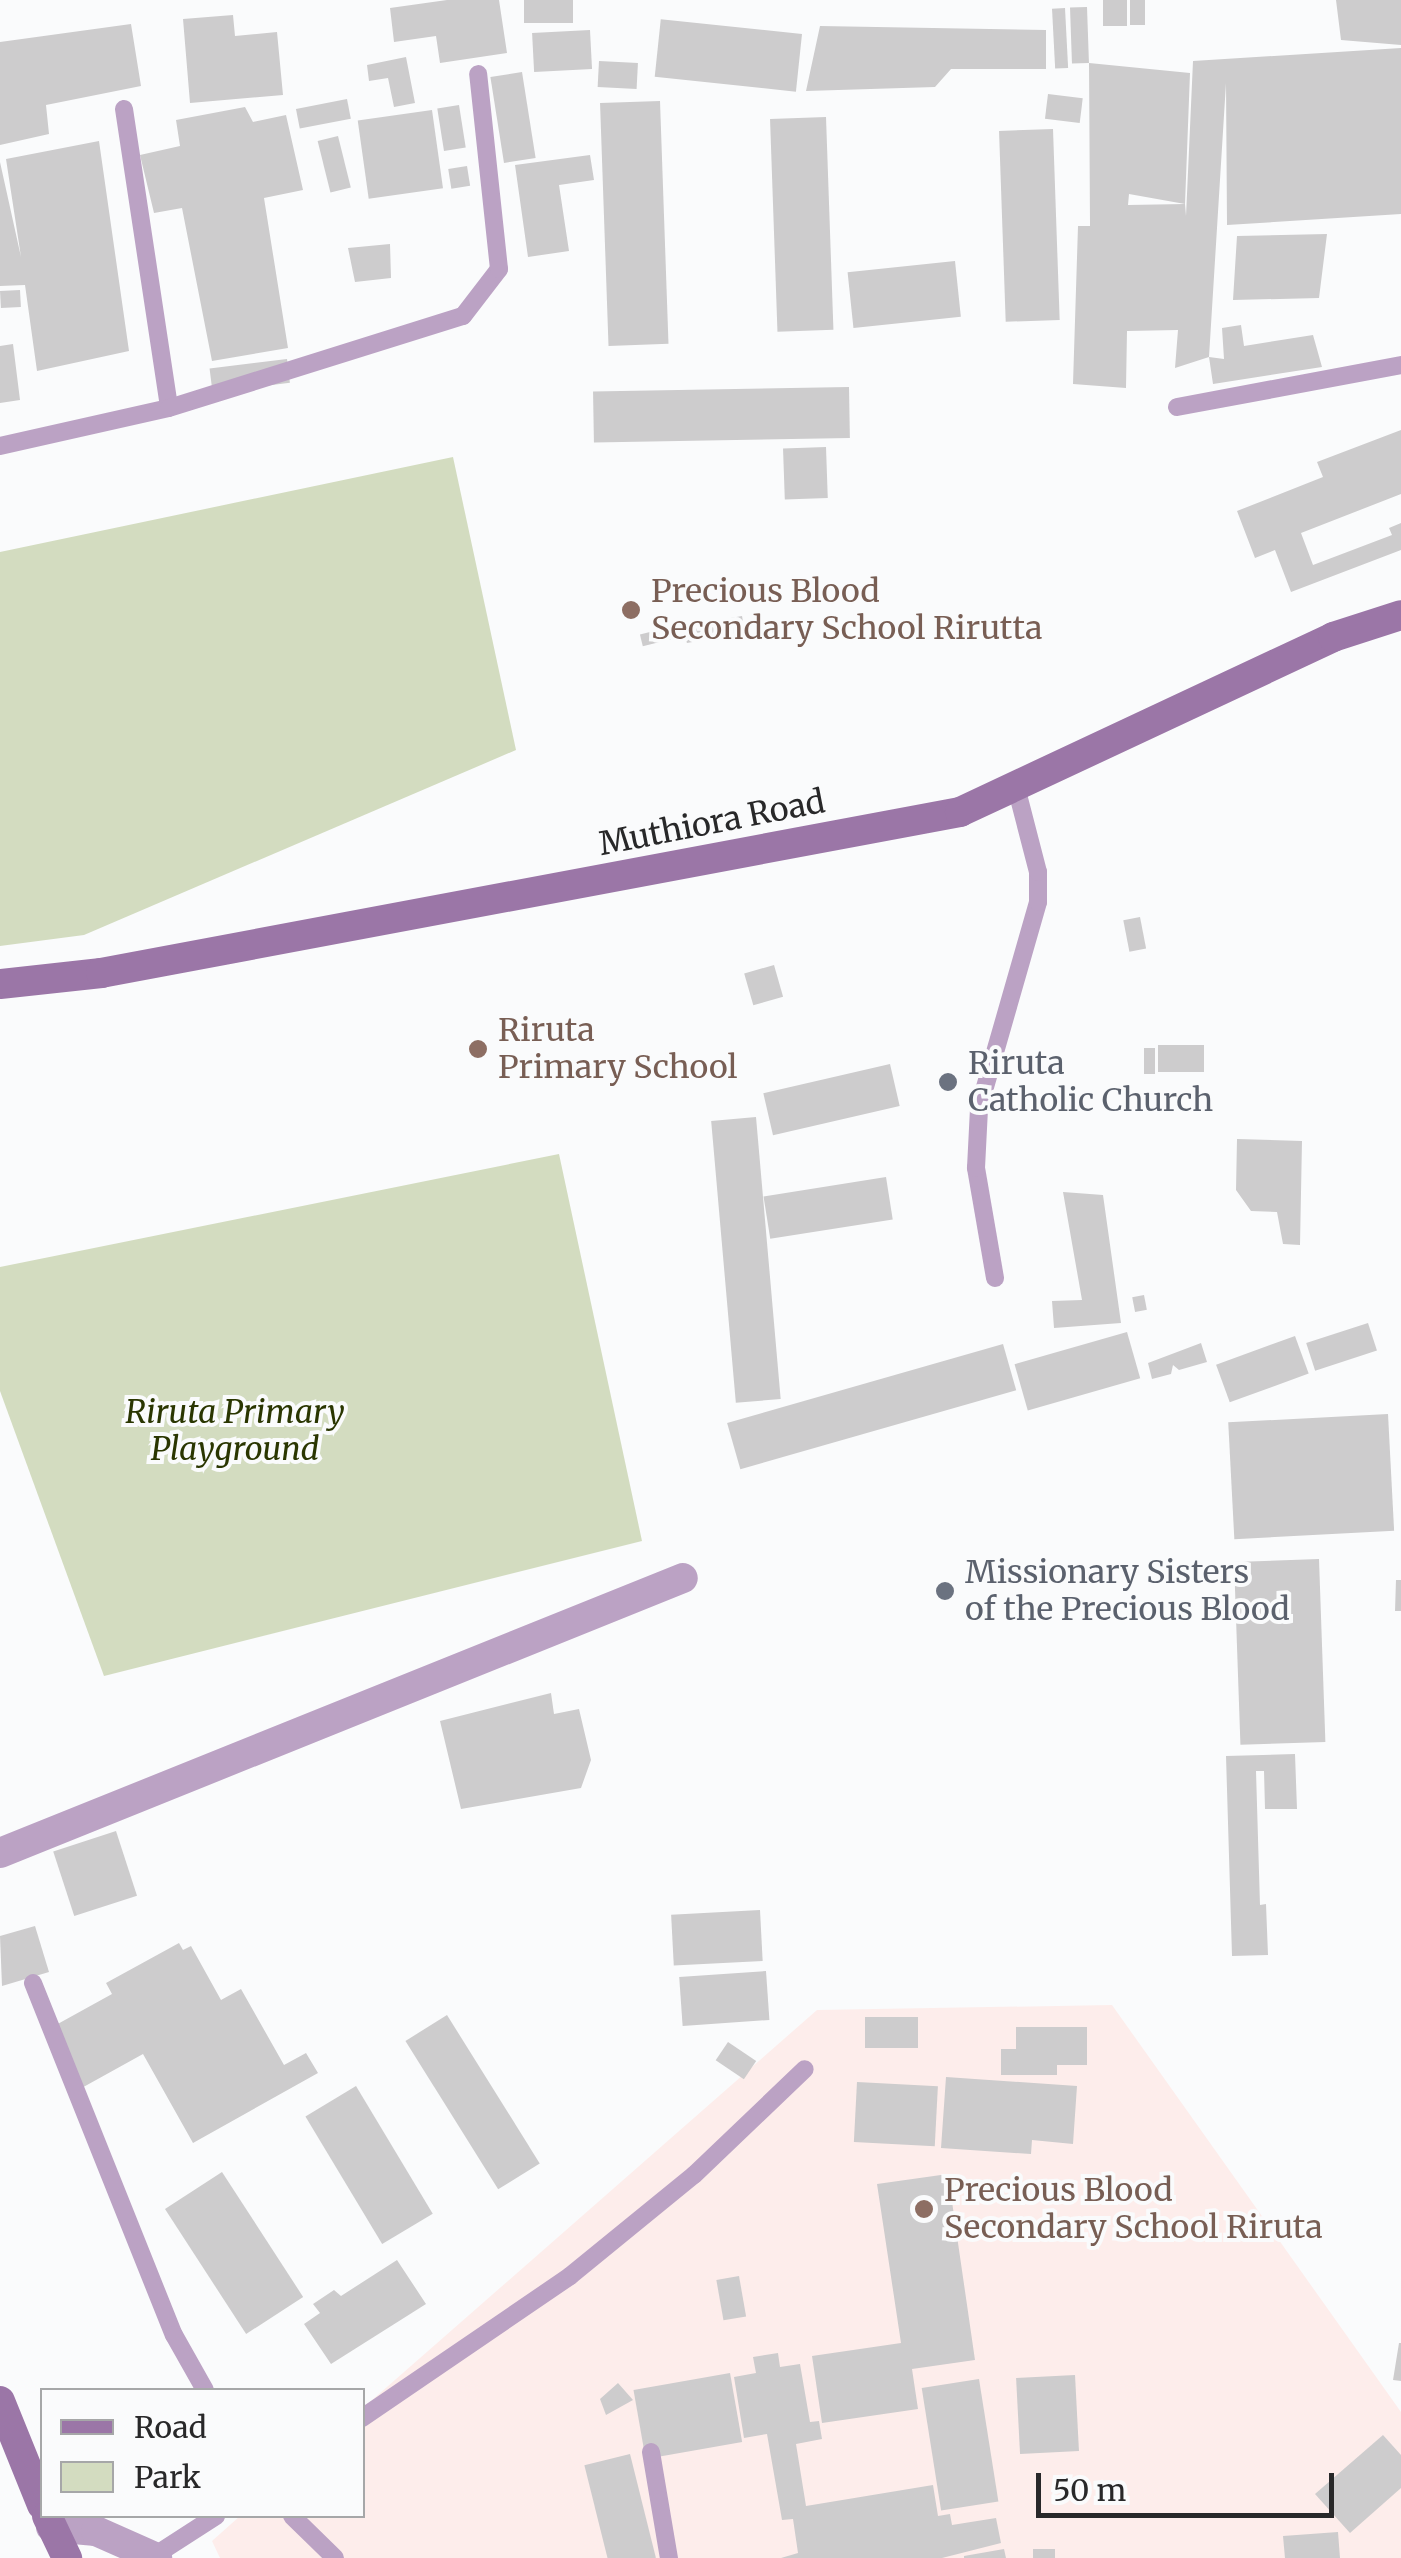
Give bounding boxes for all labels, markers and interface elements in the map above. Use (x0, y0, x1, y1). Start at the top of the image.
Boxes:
place label: Precious Blood Secondary School Rirutta (651, 573, 1042, 648)
marker: Precious Blood Secondary School Rirutta (620, 599, 642, 621)
street label: Muthiora Road (596, 782, 828, 864)
place label: Riruta Primary School (498, 1012, 737, 1087)
marker: Riruta Primary School (467, 1038, 489, 1060)
place label: Riruta Catholic Church (968, 1045, 1213, 1120)
marker: Riruta Catholic Church (937, 1071, 959, 1093)
park label: Riruta Primary Playground (125, 1394, 345, 1469)
place label: Missionary Sisters of the Precious Blood (965, 1554, 1290, 1629)
marker: Missionary Sisters of the Precious Blood (934, 1580, 956, 1602)
place label: Precious Blood Secondary School Riruta (944, 2172, 1323, 2247)
marker: Precious Blood Secondary School Riruta (913, 2198, 935, 2220)
legend (40, 2388, 365, 2518)
text: Road (134, 2408, 207, 2446)
scale bar (1041, 2453, 1338, 2515)
text: Park (134, 2458, 201, 2496)
text: 50 m (1053, 2471, 1126, 2509)

